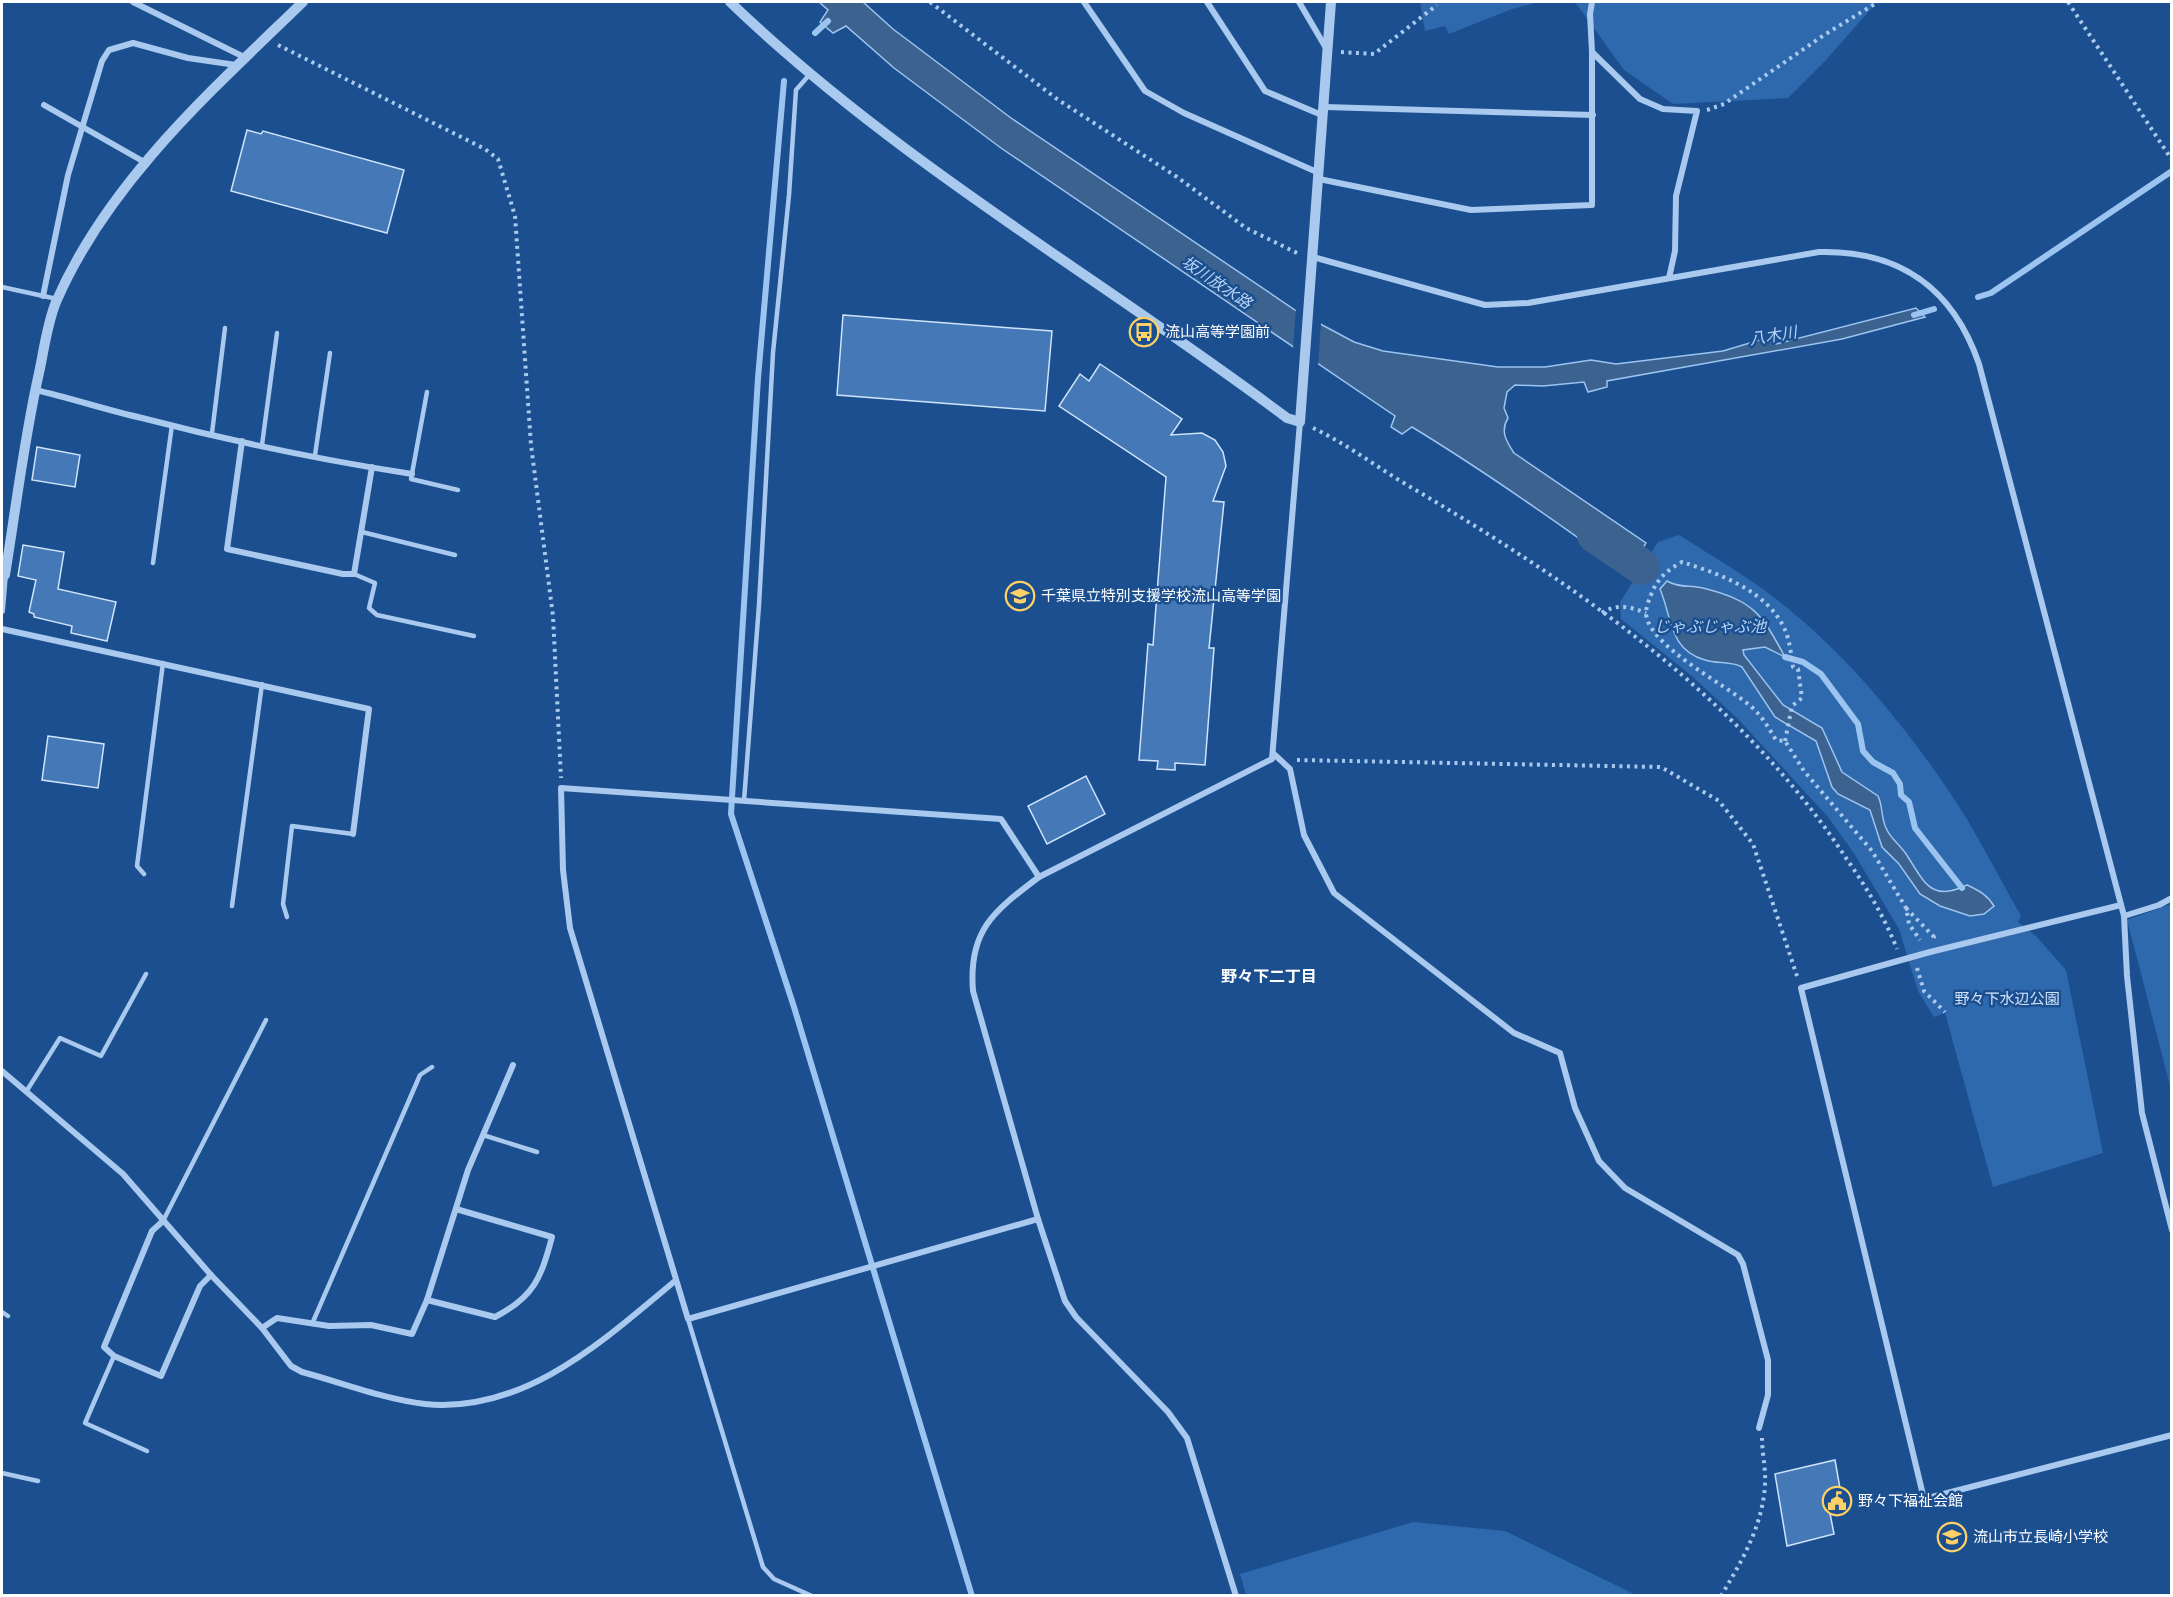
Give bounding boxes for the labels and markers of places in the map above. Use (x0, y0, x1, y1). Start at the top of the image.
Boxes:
bus stop icon: 流山高等学園前 (1128, 316, 1160, 348)
place label: 流山高等学園前 (1165, 322, 1270, 340)
school or university icon: 千葉県立特別支援学校流山高等学園 (1004, 580, 1036, 612)
place label: 千葉県立特別支援学校流山高等学園 (1041, 586, 1281, 604)
public building icon: 野々下福祉会館 (1821, 1485, 1853, 1517)
place label: 野々下福祉会館 (1858, 1491, 1963, 1509)
school or university icon: 流山市立長崎小学校 (1936, 1521, 1968, 1553)
place label: 流山市立長崎小学校 (1973, 1527, 2108, 1545)

